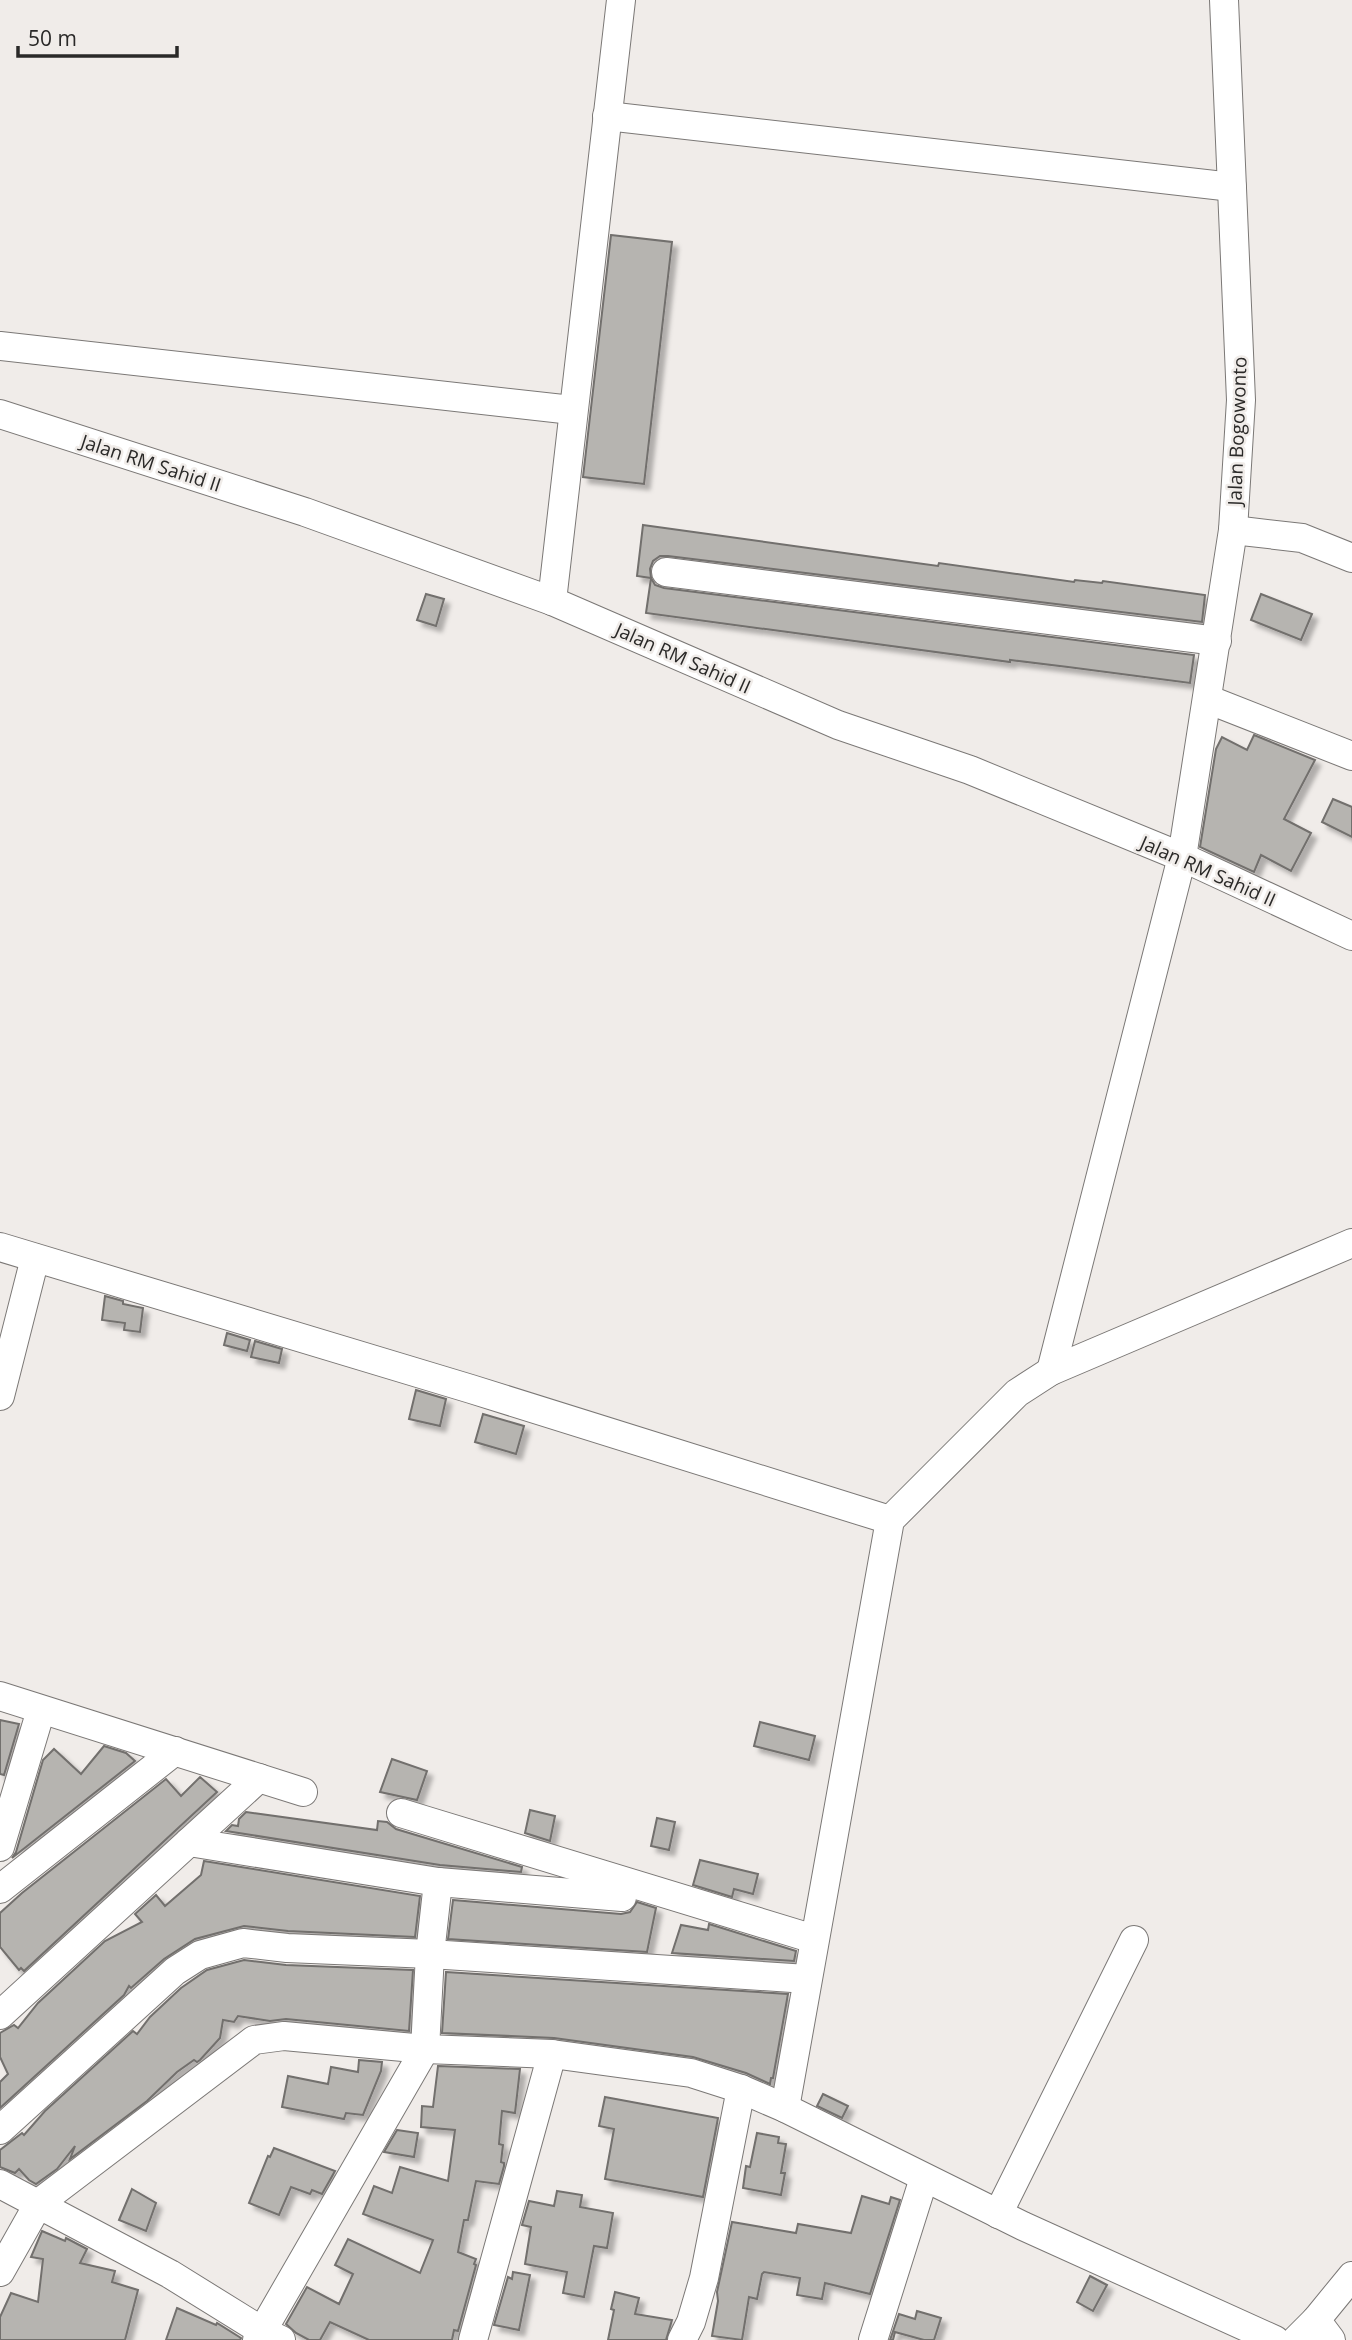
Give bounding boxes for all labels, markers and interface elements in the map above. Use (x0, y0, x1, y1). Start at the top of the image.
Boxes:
scale bar (18, 14, 177, 58)
text: 50 m (28, 24, 77, 52)
street label: Jalan Bogowonto (1221, 356, 1253, 508)
street label: Jalan RM Sahid II (76, 427, 224, 498)
street label: Jalan RM Sahid II (609, 616, 755, 700)
street label: Jalan RM Sahid II (1134, 829, 1280, 913)

